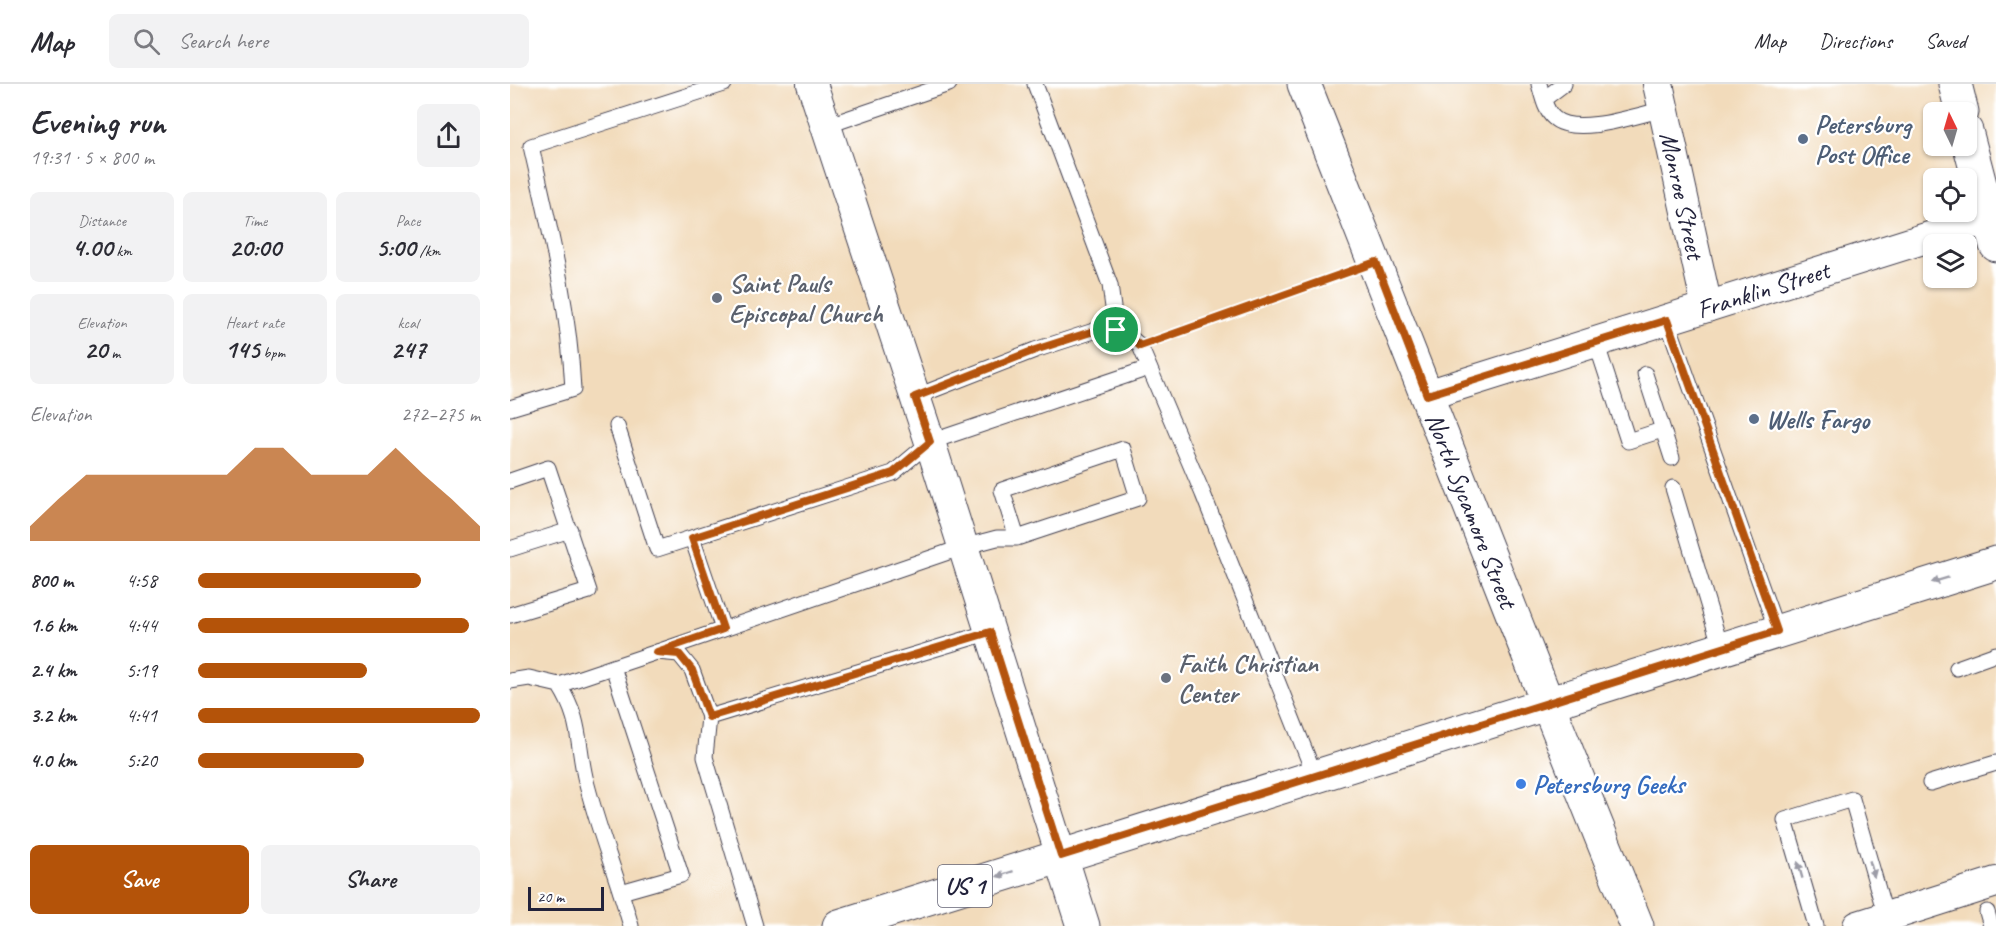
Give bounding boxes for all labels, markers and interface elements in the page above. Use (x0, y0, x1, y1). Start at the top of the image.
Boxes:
search box (109, 14, 529, 68)
text: Map (30, 24, 73, 59)
icon: search (130, 25, 163, 58)
text: Search here (178, 27, 268, 55)
text: Map (1754, 28, 1786, 54)
text: Directions (1819, 28, 1892, 54)
text: Saved (1925, 28, 1966, 54)
text: Evening run (30, 101, 165, 143)
north arrow (1923, 102, 1977, 156)
map controls (1923, 102, 1977, 288)
button: share (417, 104, 480, 167)
place label: Petersburg Post Office (1815, 108, 1914, 171)
street label: Monroe Street (1652, 129, 1712, 264)
marker: Petersburg Post Office (1796, 132, 1810, 146)
text: 19:31 · 5 × 800 m (30, 145, 154, 170)
button: locate (1923, 168, 1977, 222)
text: Distance (78, 211, 126, 231)
text: Time (243, 211, 267, 231)
text: Pace (396, 211, 420, 231)
text: 4.00 (72, 231, 112, 264)
text: 20:00 (229, 231, 281, 264)
text: 5:00 (376, 231, 416, 264)
button: layers (1923, 234, 1977, 288)
text: km (112, 241, 132, 261)
text: /km (416, 241, 440, 261)
street label: Franklin Street (1693, 253, 1835, 326)
place label: Saint Pauls Episcopal Church (729, 267, 884, 330)
marker: Saint Pauls Episcopal Church (710, 291, 724, 305)
pin (1090, 304, 1141, 355)
text: Elevation (77, 313, 127, 333)
text: Heart rate (226, 313, 284, 333)
text: kcal (397, 313, 419, 333)
icon: arrive (1099, 313, 1132, 346)
text: 20 (84, 333, 107, 366)
text: 145 (225, 333, 259, 366)
text: 247 (391, 333, 426, 366)
text: m (107, 343, 120, 363)
text: bpm (259, 343, 285, 363)
text: Elevation (30, 402, 92, 427)
text: 272–275 m (401, 402, 480, 427)
place label: Wells Fargo (1766, 403, 1871, 436)
street label: North Sycamore Street (1418, 408, 1525, 615)
marker: Wells Fargo (1747, 412, 1761, 426)
text: 800 m (30, 568, 73, 593)
text: 4:58 (126, 568, 157, 593)
one-way arrow (1931, 576, 1949, 585)
text: 1.6 km (30, 613, 77, 638)
text: 4:44 (126, 613, 157, 638)
place label: Faith Christian Center (1178, 647, 1319, 710)
text: 2.4 km (30, 658, 77, 683)
text: 5:19 (126, 658, 157, 683)
marker: Faith Christian Center (1159, 671, 1173, 685)
text: 3.2 km (30, 703, 77, 728)
text: 4:41 (126, 703, 157, 728)
text: 4.0 km (30, 748, 77, 773)
text: 5:20 (126, 748, 157, 773)
place label: Petersburg Geeks (1533, 768, 1687, 801)
marker: Petersburg Geeks (1514, 777, 1528, 791)
button: Save (30, 845, 249, 914)
button: Share (261, 845, 480, 914)
one-way arrow (1868, 860, 1877, 878)
one-way arrow (1795, 861, 1804, 879)
road number: US 1 (938, 865, 992, 907)
one-way arrow (996, 869, 1014, 879)
scale bar (528, 884, 604, 912)
text: 20 m (537, 887, 564, 907)

